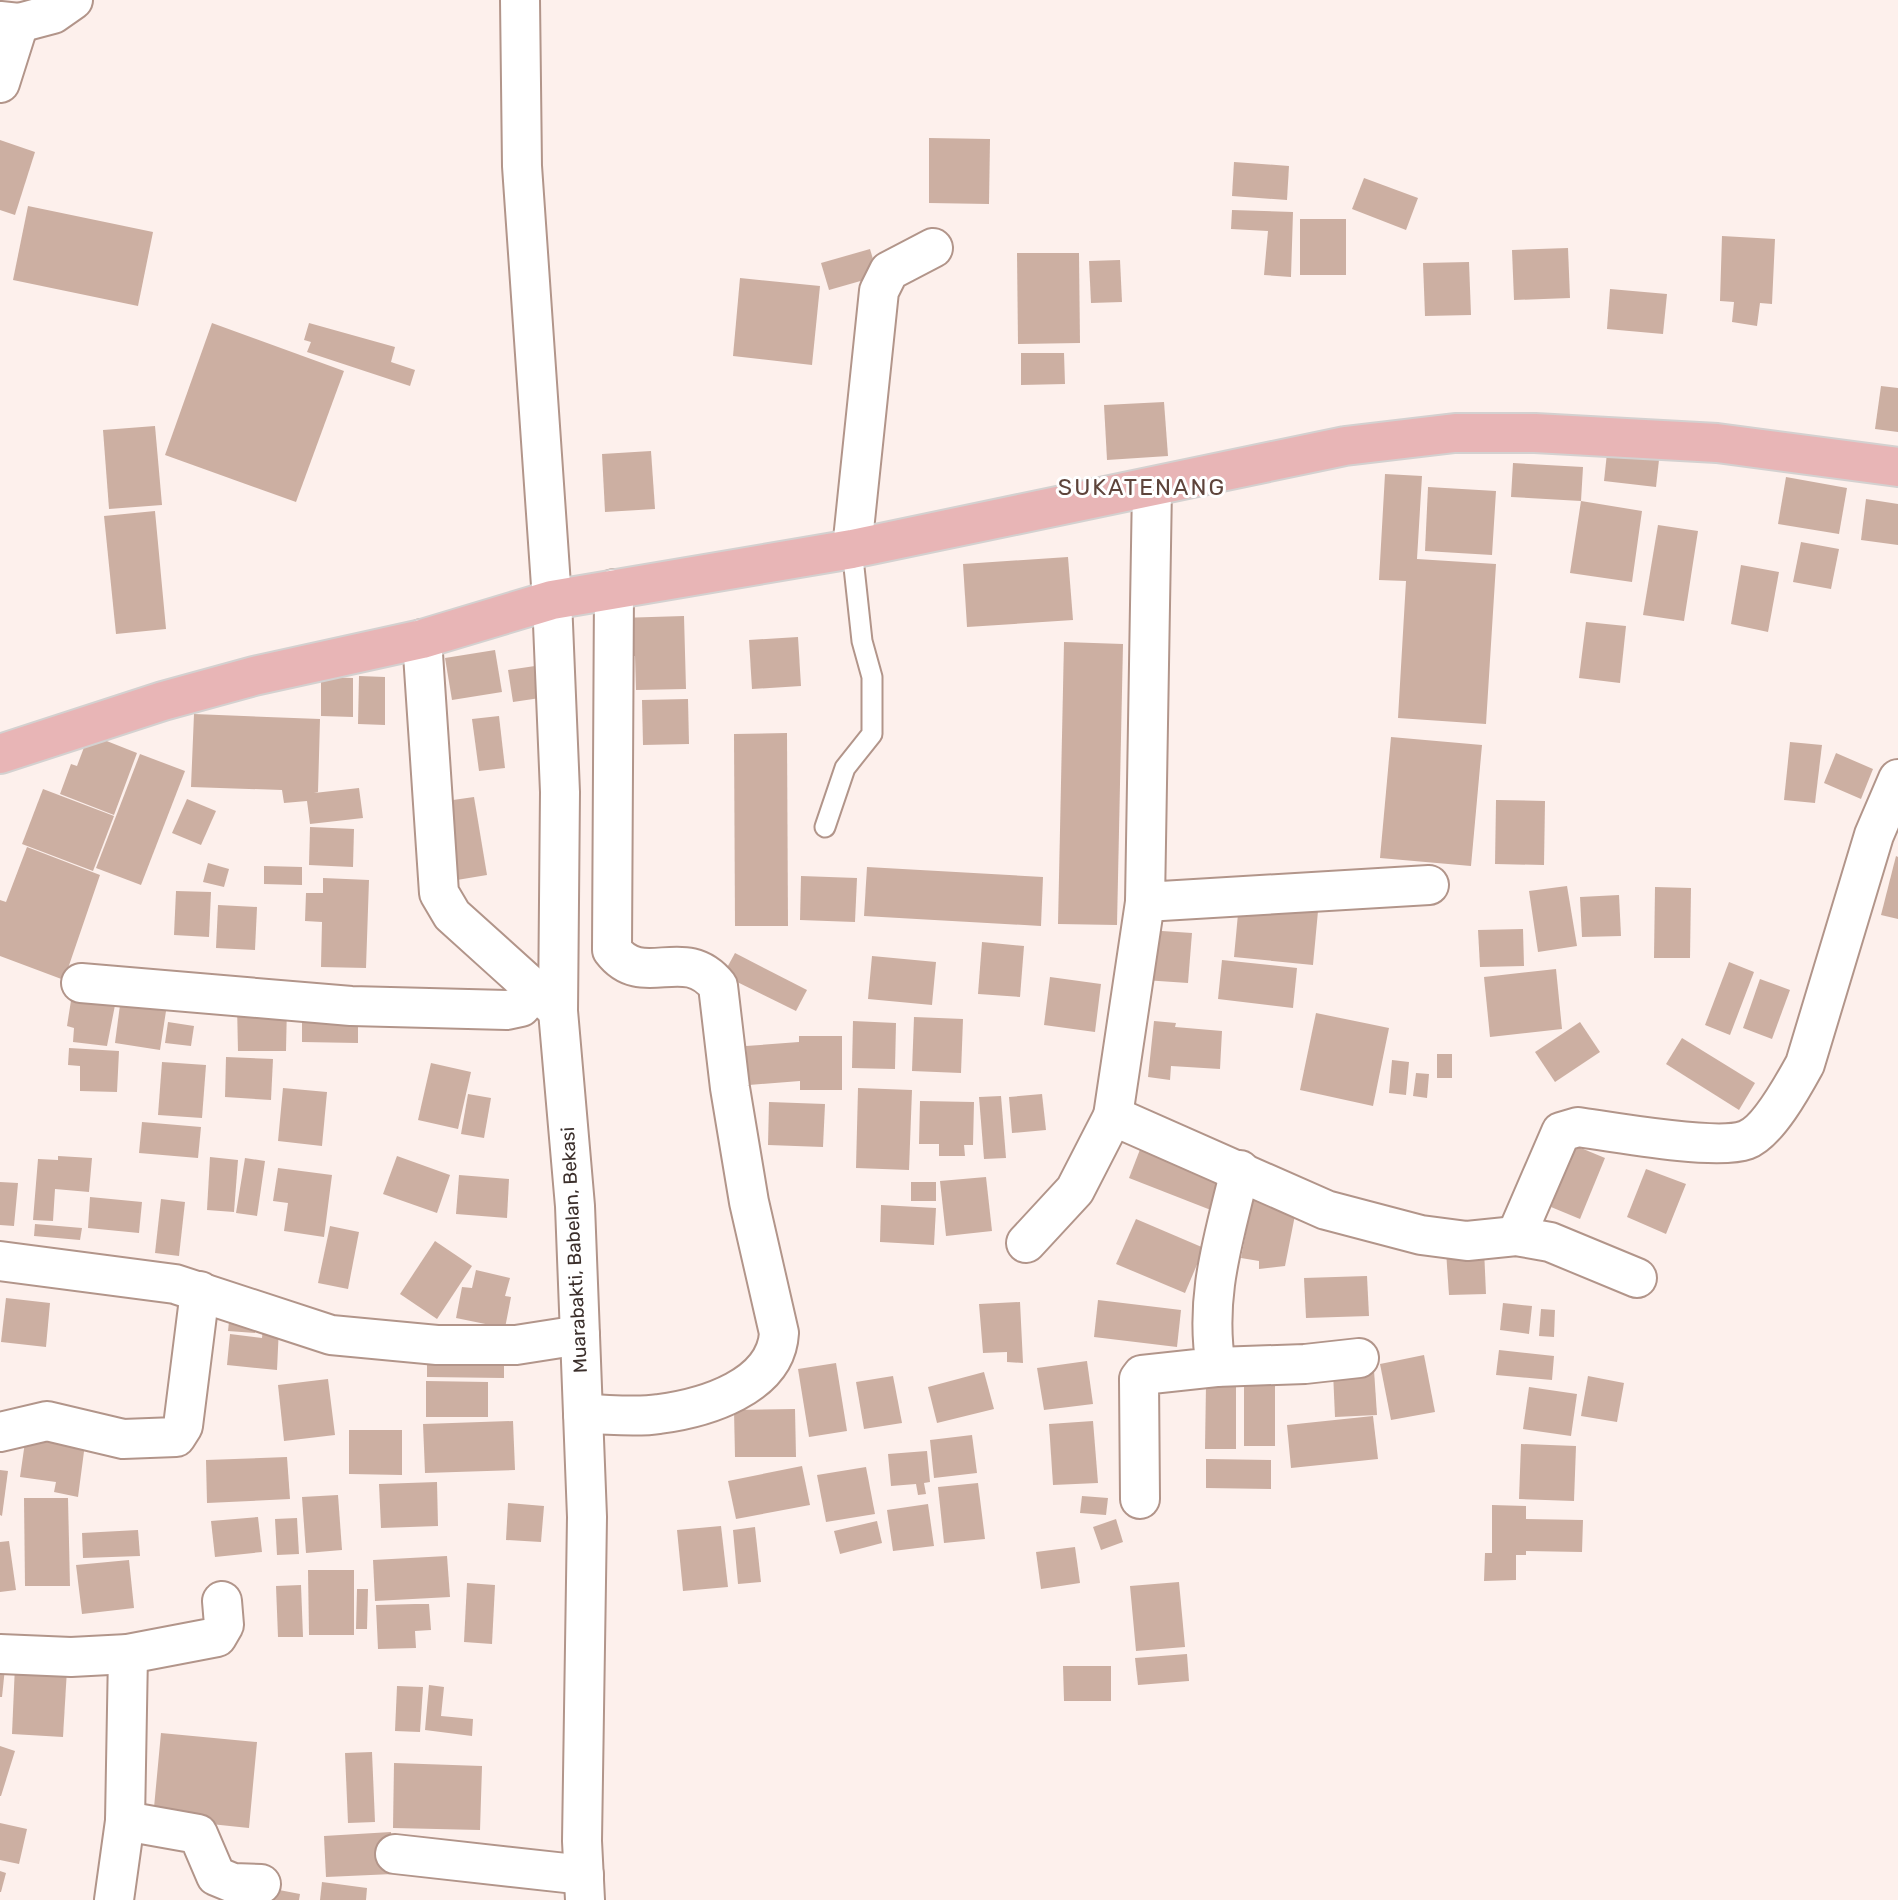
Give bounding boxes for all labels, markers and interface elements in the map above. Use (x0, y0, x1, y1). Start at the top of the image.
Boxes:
district label: SUKATENANG (1058, 473, 1226, 501)
street label: Muarabakti, Babelan, Bekasi (556, 1126, 592, 1374)

